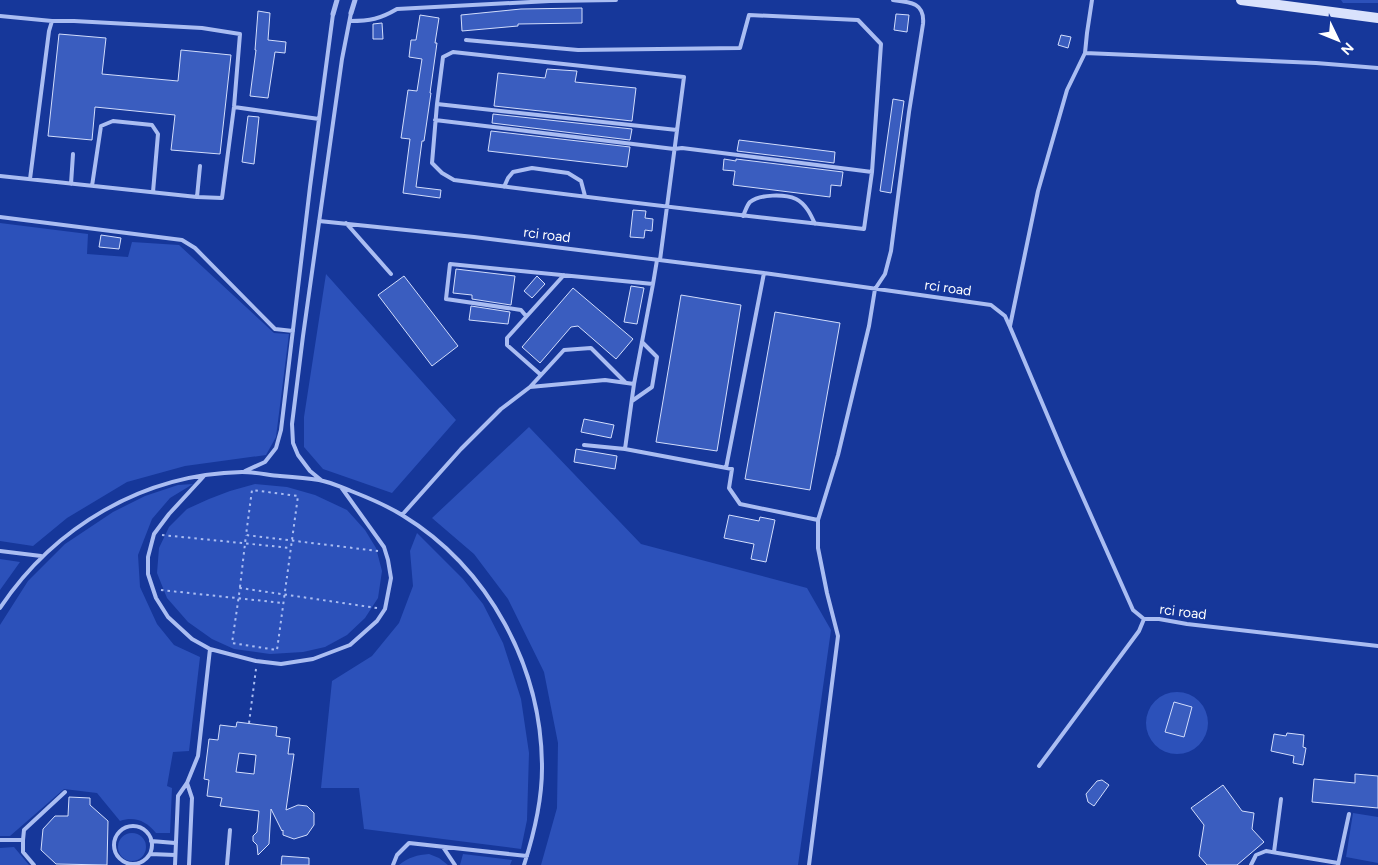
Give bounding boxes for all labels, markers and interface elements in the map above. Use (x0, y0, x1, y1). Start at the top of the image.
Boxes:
north arrow (1313, 15, 1363, 65)
text: N (1337, 39, 1357, 58)
street label: rci road (523, 224, 571, 246)
street label: rci road (923, 276, 973, 300)
street label: rci road (1159, 601, 1207, 623)

